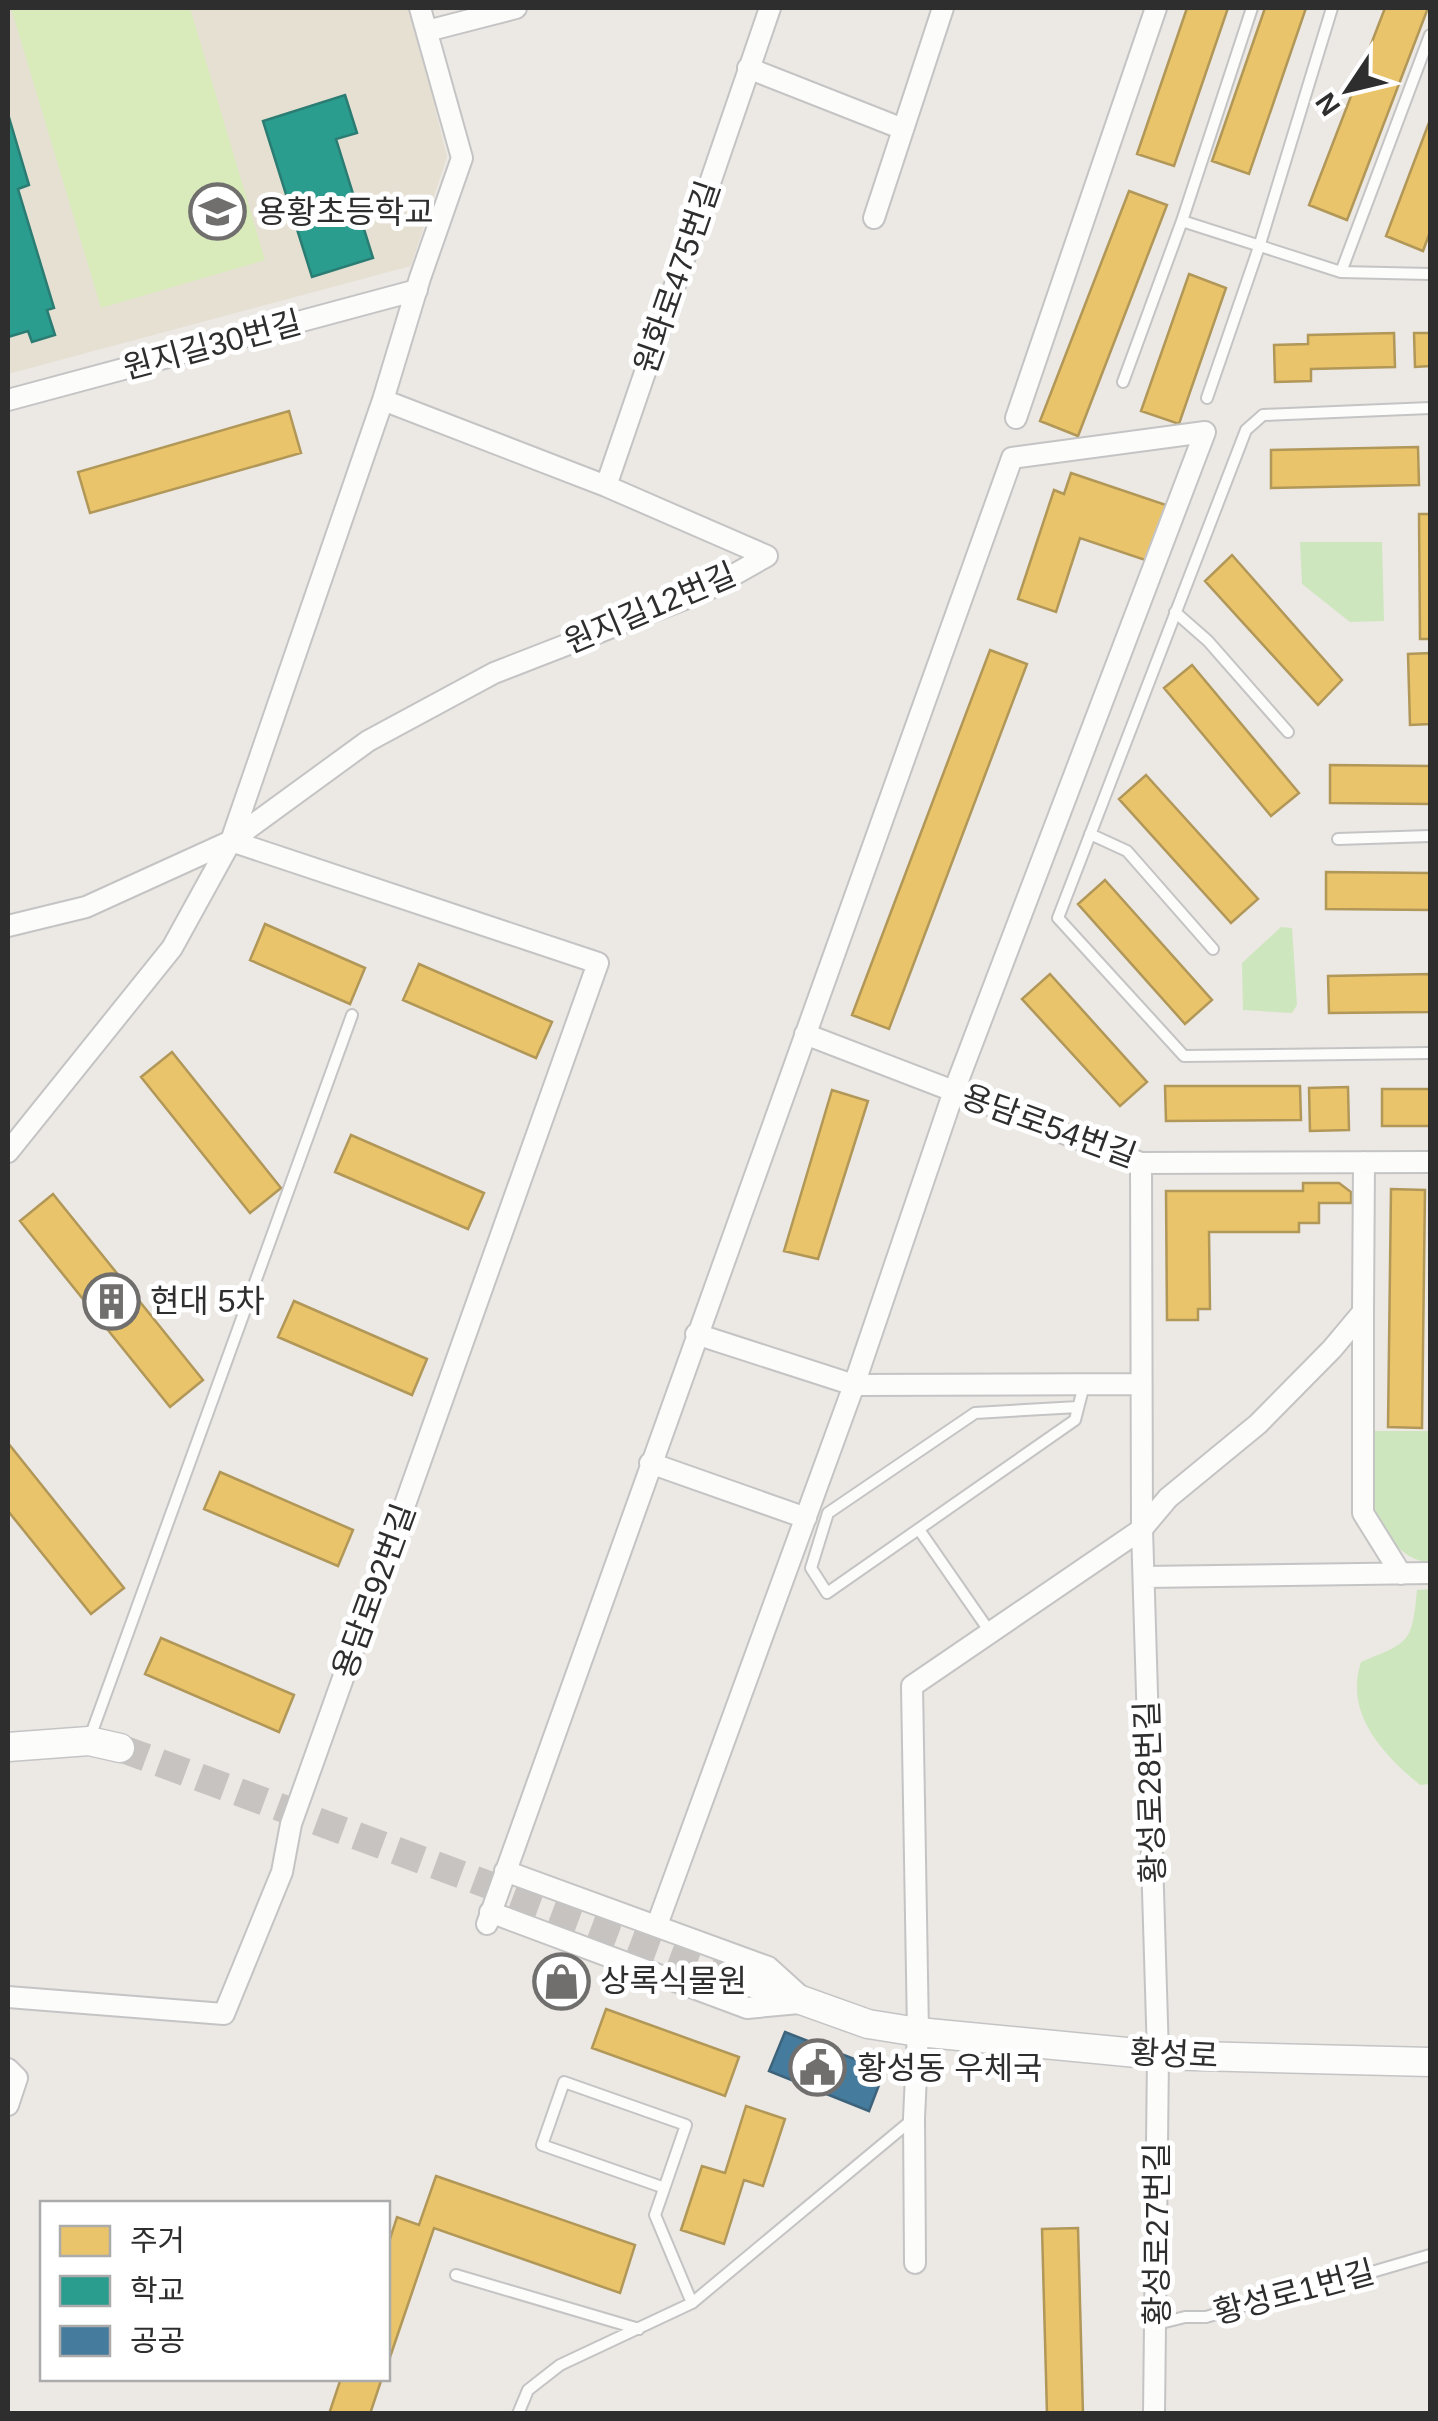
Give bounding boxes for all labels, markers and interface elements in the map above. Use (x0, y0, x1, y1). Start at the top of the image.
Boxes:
north arrow (1298, 40, 1398, 140)
text: N (1309, 87, 1346, 121)
street label: 원화로475번길 (627, 176, 727, 378)
school or university icon: 용황초등학교 (188, 182, 248, 242)
place label: 용황초등학교 (257, 194, 434, 230)
street label: 원지길30번길 (119, 304, 305, 386)
street label: 원지길12번길 (559, 556, 741, 660)
street label: 용담로54번길 (957, 1078, 1141, 1174)
building icon: 현대 5차 (81, 1271, 141, 1331)
place label: 현대 5차 (150, 1283, 265, 1319)
street label: 용담로92번길 (326, 1499, 422, 1683)
street label: 황성로28번길 (1129, 1700, 1171, 1884)
shop icon: 상록식물원 (531, 1951, 591, 2011)
place label: 상록식물원 (600, 1963, 747, 1999)
street label: 황성로 (1129, 2034, 1219, 2074)
public building icon: 황성동 우체국 (788, 2038, 848, 2098)
place label: 황성동 우체국 (857, 2050, 1043, 2086)
street label: 황성로27번길 (1139, 2143, 1175, 2325)
legend (40, 2201, 390, 2381)
text: 주거 (130, 2224, 185, 2257)
street label: 황성로1번길 (1210, 2253, 1378, 2331)
text: 학교 (130, 2274, 185, 2307)
text: 공공 (130, 2324, 185, 2357)

